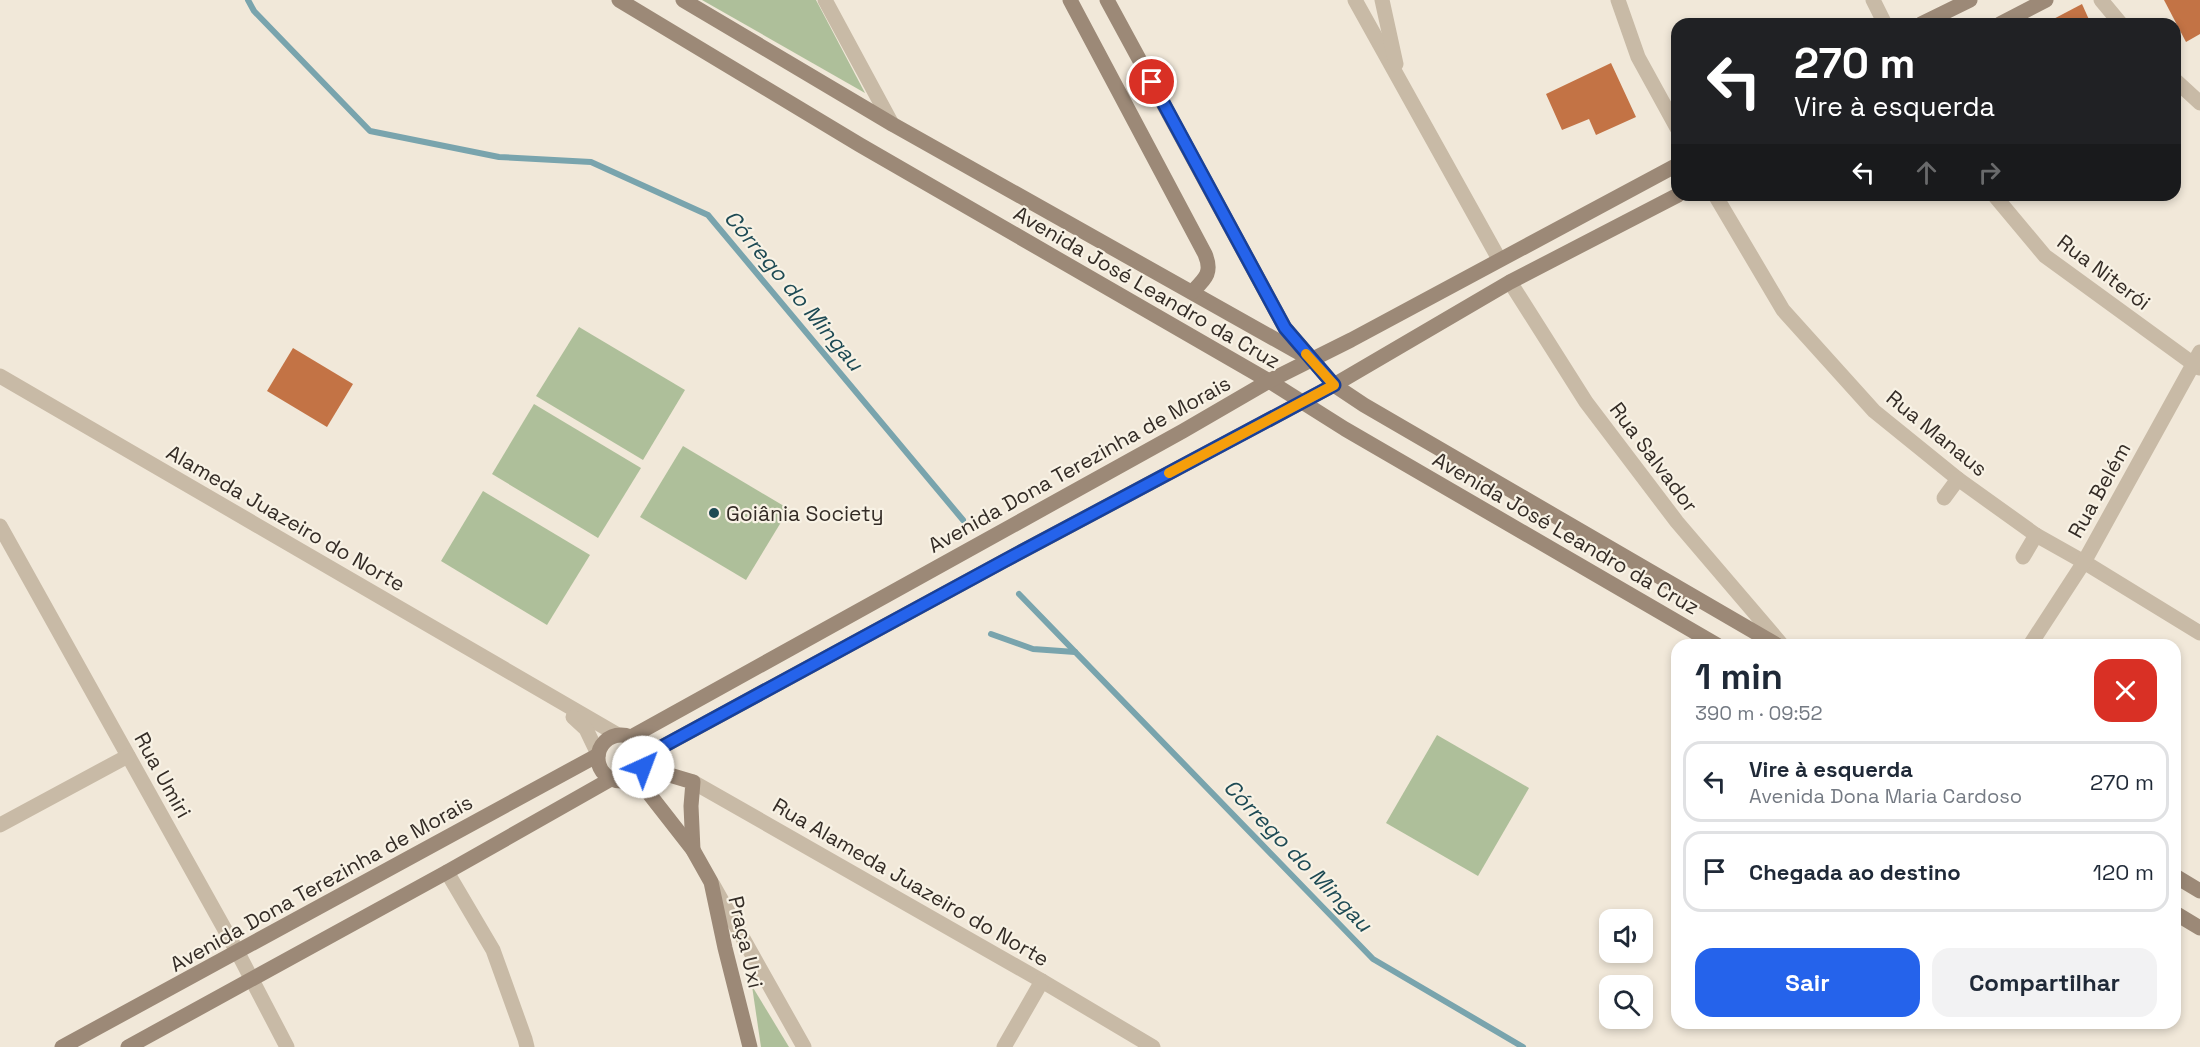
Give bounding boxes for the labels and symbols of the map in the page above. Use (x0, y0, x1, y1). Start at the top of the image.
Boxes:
pin (1126, 56, 1177, 107)
street label: Avenida José Leandro da Cruz (1009, 199, 1285, 375)
water label: Córrego do Mingau (718, 204, 870, 377)
street label: Rua Niterói (2052, 228, 2156, 316)
street label: Avenida Dona Terezinha de Morais (923, 369, 1235, 559)
street label: Rua Manaus (1881, 384, 1993, 482)
street label: Rua Salvador (1604, 397, 1704, 517)
street label: Rua Belém (2062, 437, 2136, 543)
street label: Alameda Juazeiro do Norte (162, 438, 410, 598)
street label: Avenida José Leandro da Cruz (1428, 445, 1704, 621)
place label: Goiânia Society (726, 500, 884, 527)
marker: Goiânia Society (707, 506, 721, 520)
street label: Rua Umiri (128, 727, 198, 823)
position arrow (611, 735, 675, 799)
water label: Córrego do Mingau (1218, 773, 1379, 938)
street label: Avenida Dona Terezinha de Morais (165, 788, 477, 978)
street label: Rua Alameda Juazeiro do Norte (768, 792, 1054, 972)
street label: Praça Uxi (722, 893, 770, 991)

